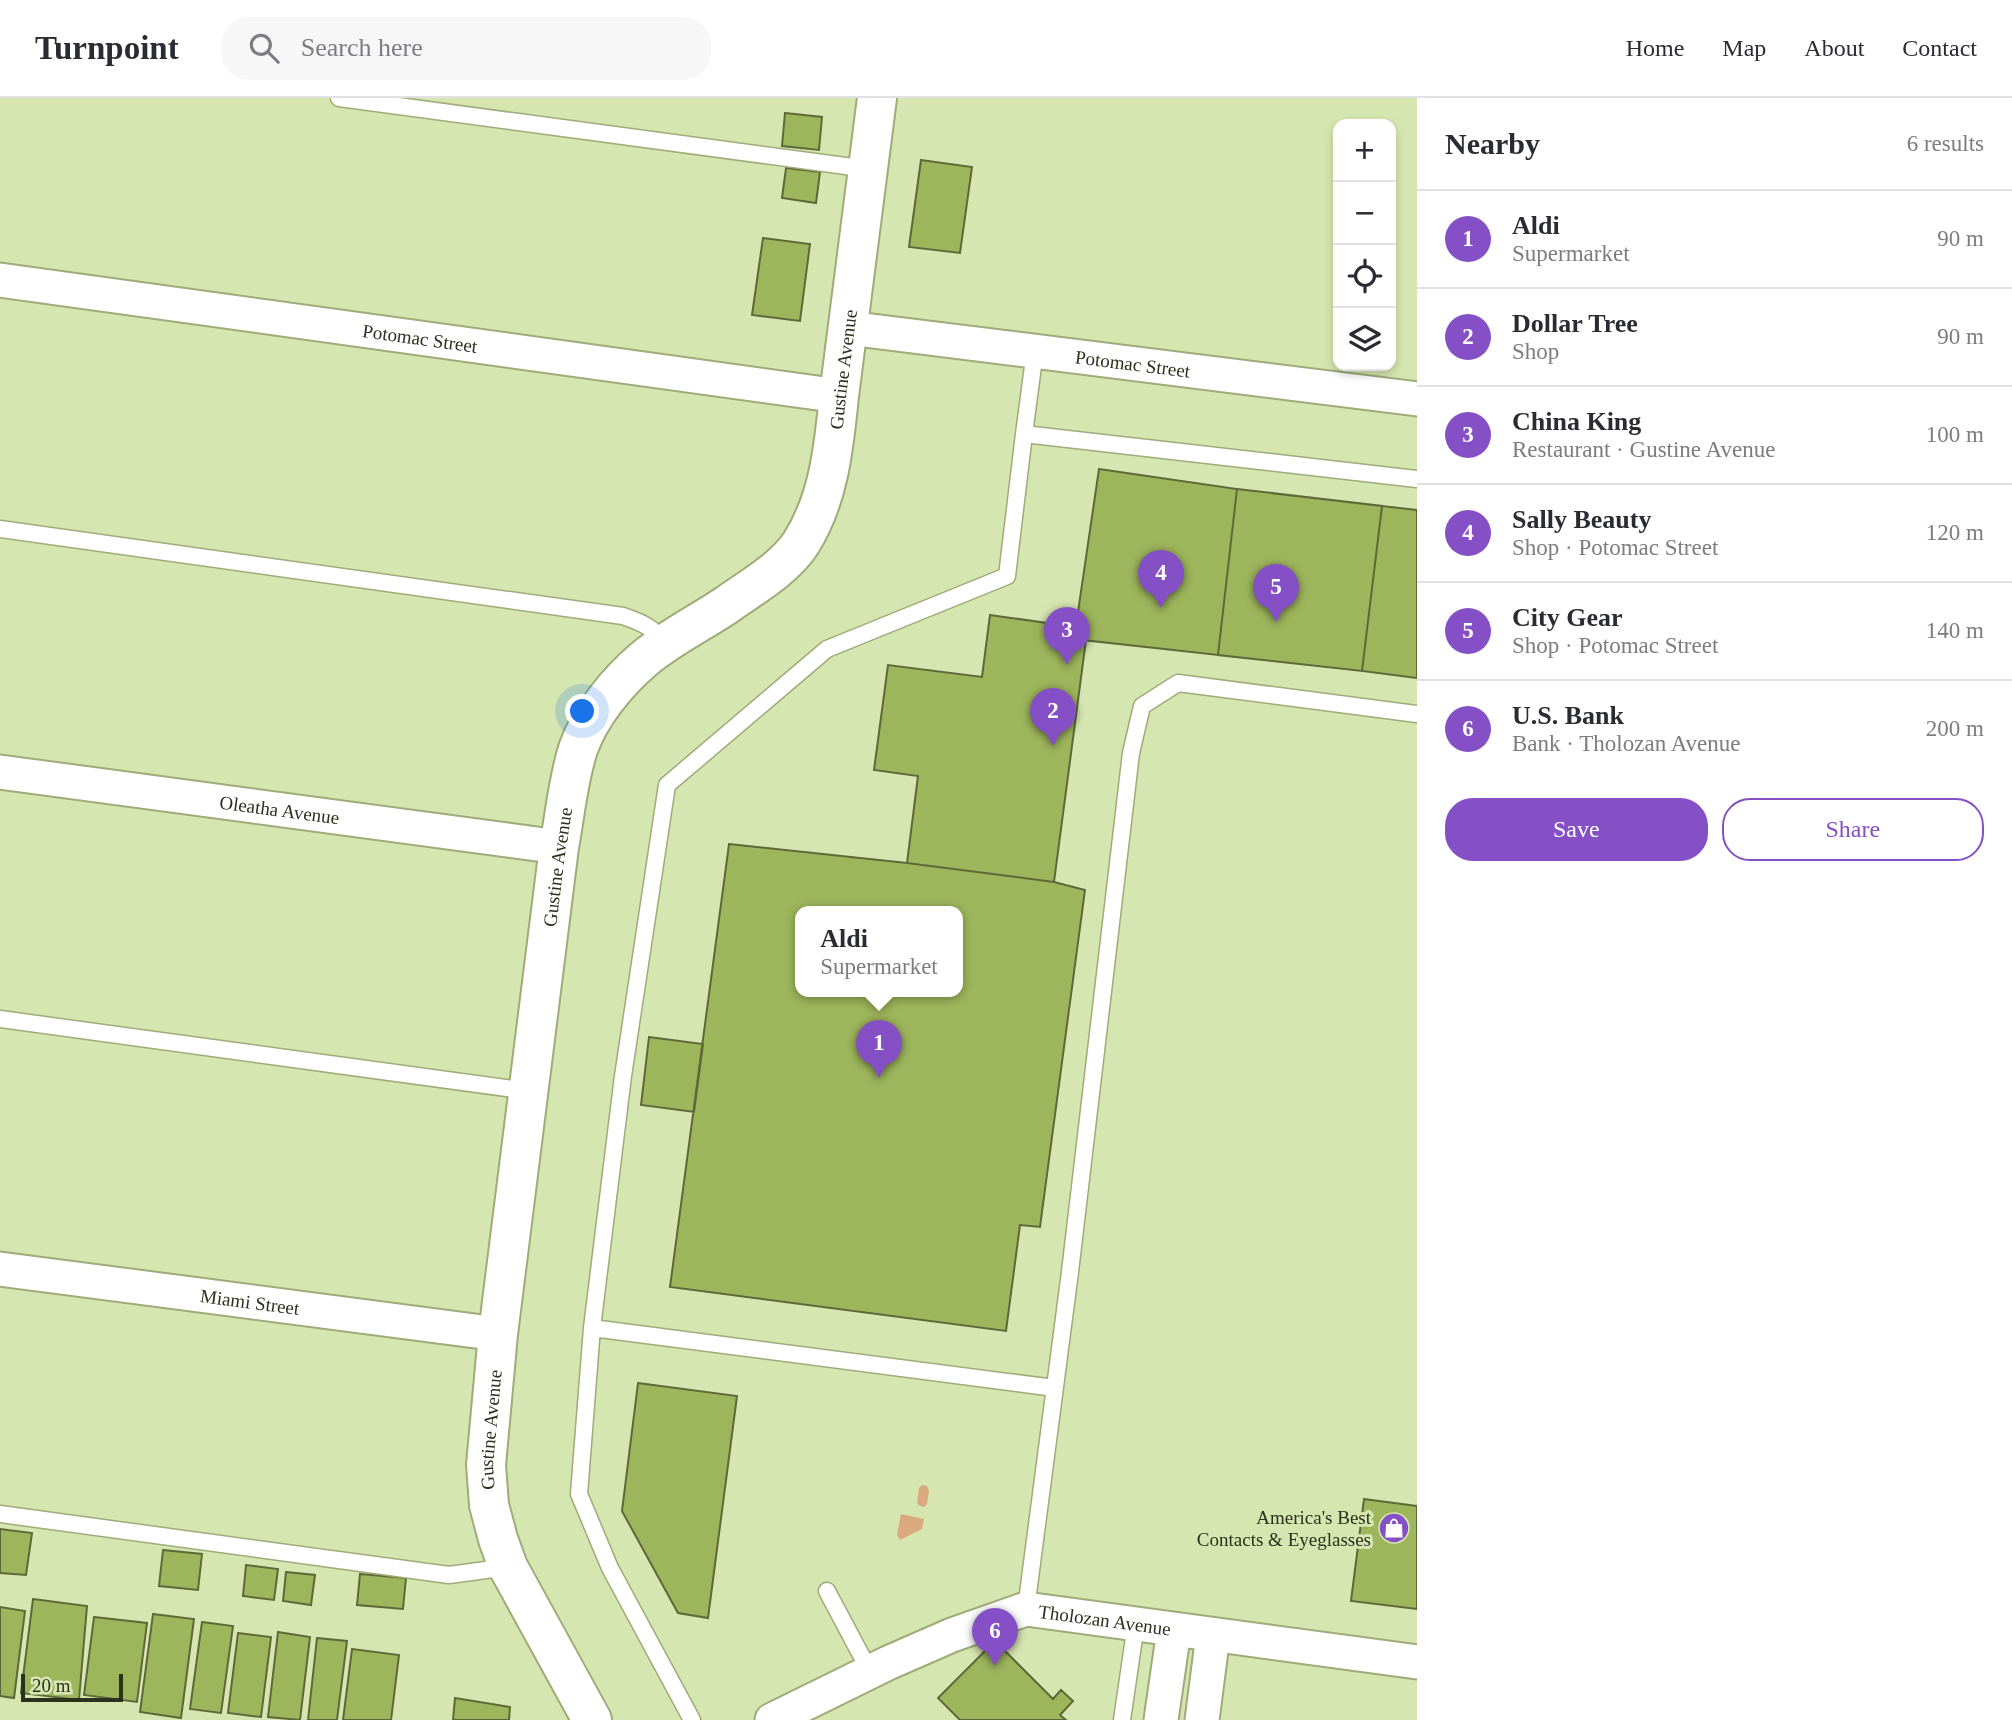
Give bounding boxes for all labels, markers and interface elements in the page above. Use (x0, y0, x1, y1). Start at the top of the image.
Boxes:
search box (221, 17, 711, 80)
icon: search (245, 29, 283, 67)
text: Turnpoint (35, 30, 179, 66)
text: Search here (301, 33, 423, 62)
text: Home (1626, 35, 1684, 61)
text: Map (1722, 35, 1766, 61)
text: About (1804, 35, 1864, 61)
text: Contact (1902, 35, 1977, 61)
map controls (1333, 119, 1396, 371)
button: + (1333, 119, 1396, 182)
text: Nearby (1445, 127, 1540, 160)
text: 6 results (1907, 131, 1984, 156)
button: − (1333, 182, 1396, 245)
text: Aldi (1512, 211, 1560, 240)
text: 1 (1462, 226, 1474, 251)
text: 90 m (1937, 226, 1984, 251)
text: Supermarket (1512, 241, 1630, 266)
button: locate (1333, 245, 1396, 308)
street label: Gustine Avenue (825, 308, 860, 430)
button: layers (1333, 308, 1396, 371)
text: Dollar Tree (1512, 309, 1638, 338)
street label: Potomac Street (361, 320, 479, 356)
text: 2 (1462, 324, 1474, 349)
text: 90 m (1937, 324, 1984, 349)
text: Shop (1512, 339, 1559, 364)
street label: Potomac Street (1074, 346, 1192, 381)
text: China King (1512, 407, 1641, 436)
text: 3 (1462, 422, 1474, 447)
text: 100 m (1926, 422, 1984, 447)
text: Restaurant · Gustine Avenue (1512, 437, 1775, 462)
text: Sally Beauty (1512, 505, 1651, 534)
text: 4 (1462, 520, 1474, 545)
text: 120 m (1926, 520, 1984, 545)
text: Shop · Potomac Street (1512, 535, 1718, 560)
pin: 4 (1138, 550, 1184, 608)
pin: 5 (1253, 564, 1299, 622)
text: City Gear (1512, 603, 1622, 632)
pin: 3 (1044, 607, 1090, 665)
text: 5 (1462, 618, 1474, 643)
text: 140 m (1926, 618, 1984, 643)
text: Shop · Potomac Street (1512, 633, 1718, 658)
pin: 2 (1030, 688, 1076, 746)
your location (565, 694, 599, 728)
text: U.S. Bank (1512, 701, 1624, 730)
text: 6 (1462, 716, 1474, 741)
text: 200 m (1926, 716, 1984, 741)
text: Bank · Tholozan Avenue (1512, 731, 1740, 756)
street label: Oleatha Avenue (218, 791, 341, 828)
button: Save (1445, 798, 1708, 861)
button: Share (1722, 798, 1984, 861)
street label: Gustine Avenue (539, 806, 576, 928)
popup (795, 906, 963, 997)
text: Aldi (820, 924, 868, 953)
text: Supermarket (820, 954, 938, 979)
pin: 1 (856, 1020, 902, 1078)
street label: Miami Street (199, 1285, 301, 1319)
street label: Gustine Avenue (475, 1369, 505, 1491)
place label: America's Best Contacts & Eyeglasses (1197, 1507, 1372, 1550)
shop icon: America's Best Contacts & Eyeglasses (1377, 1511, 1411, 1545)
street label: Tholozan Avenue (1037, 1600, 1172, 1639)
pin: 6 (972, 1608, 1018, 1666)
scale bar (21, 1671, 122, 1703)
text: 20 m (32, 1675, 71, 1696)

